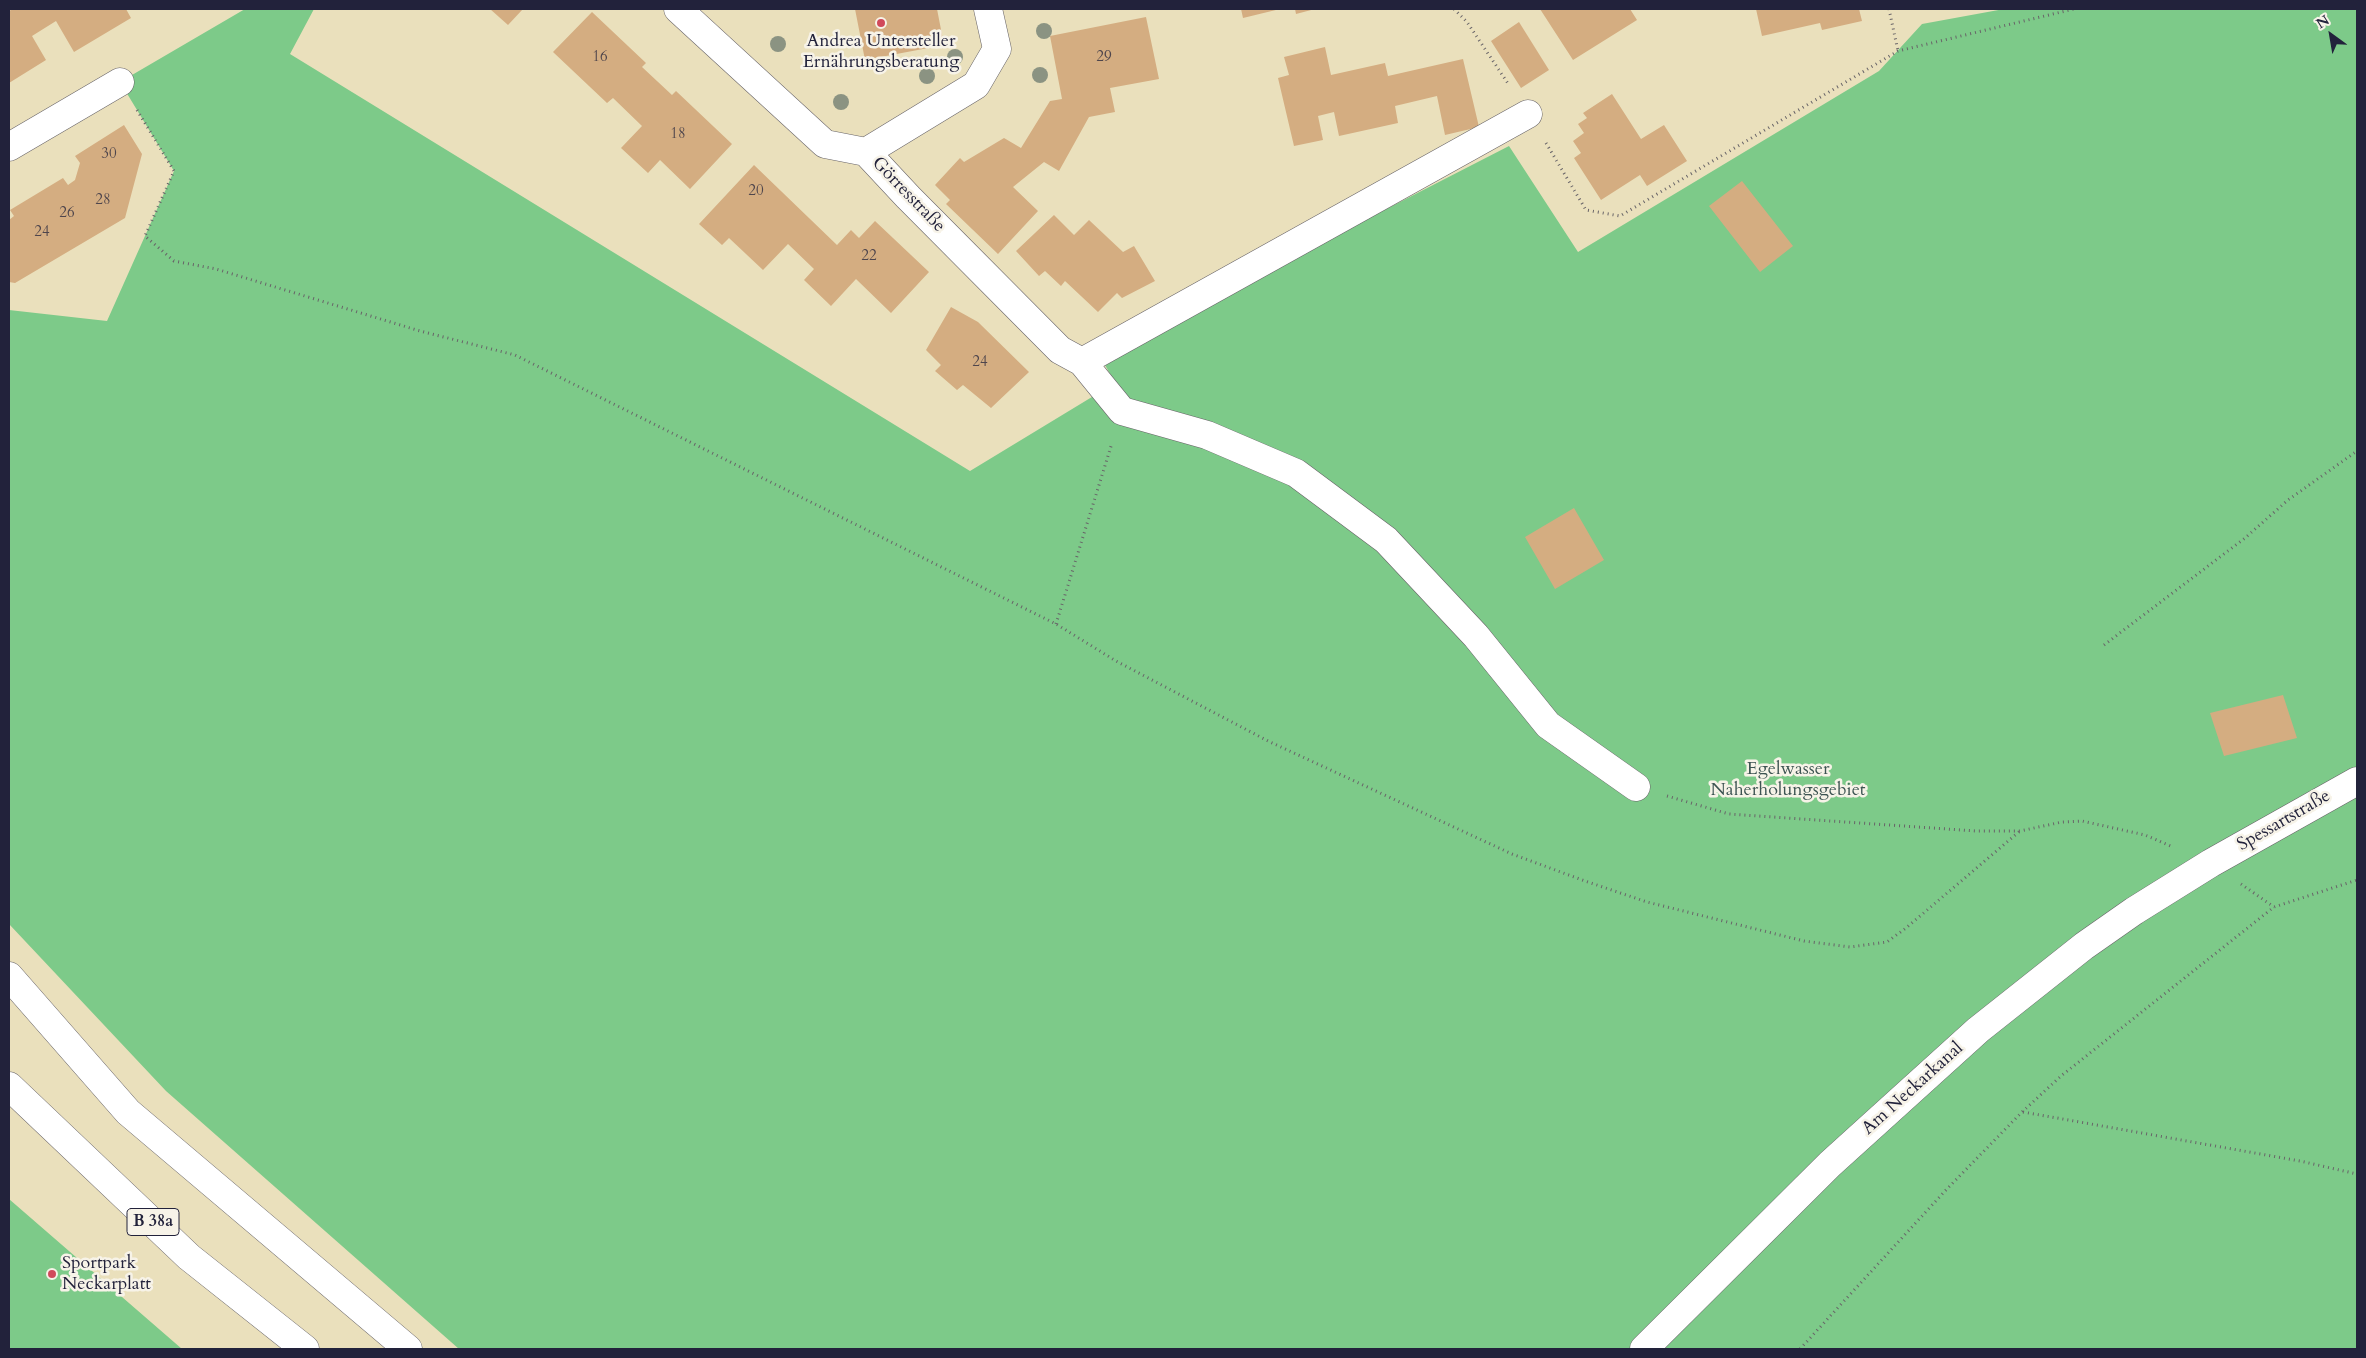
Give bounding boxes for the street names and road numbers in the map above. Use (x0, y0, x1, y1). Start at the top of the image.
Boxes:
street label: Görresstraße (867, 153, 949, 237)
street label: Spessartstraße (2234, 786, 2334, 856)
street label: Am Neckarkanal (1858, 1038, 1968, 1140)
road number: B 38a (127, 1208, 179, 1236)

